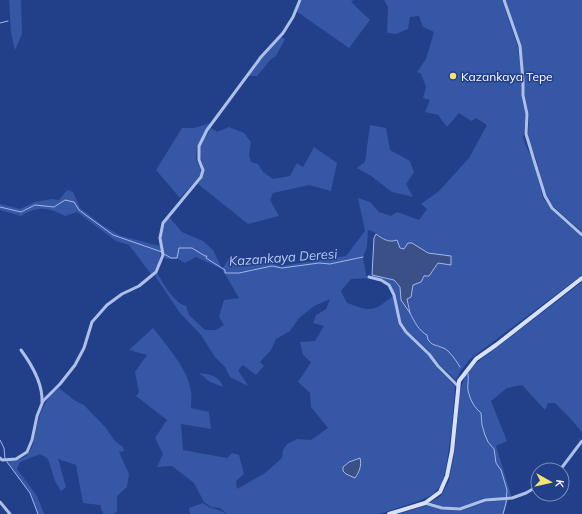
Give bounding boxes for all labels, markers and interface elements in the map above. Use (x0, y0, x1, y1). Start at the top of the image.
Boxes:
place label: Kazankaya Tepe (461, 69, 553, 84)
marker: Kazankaya Tepe (448, 71, 458, 81)
water label: Kazankaya Deresi (228, 245, 339, 269)
north arrow (530, 462, 570, 502)
text: K (552, 479, 567, 489)

